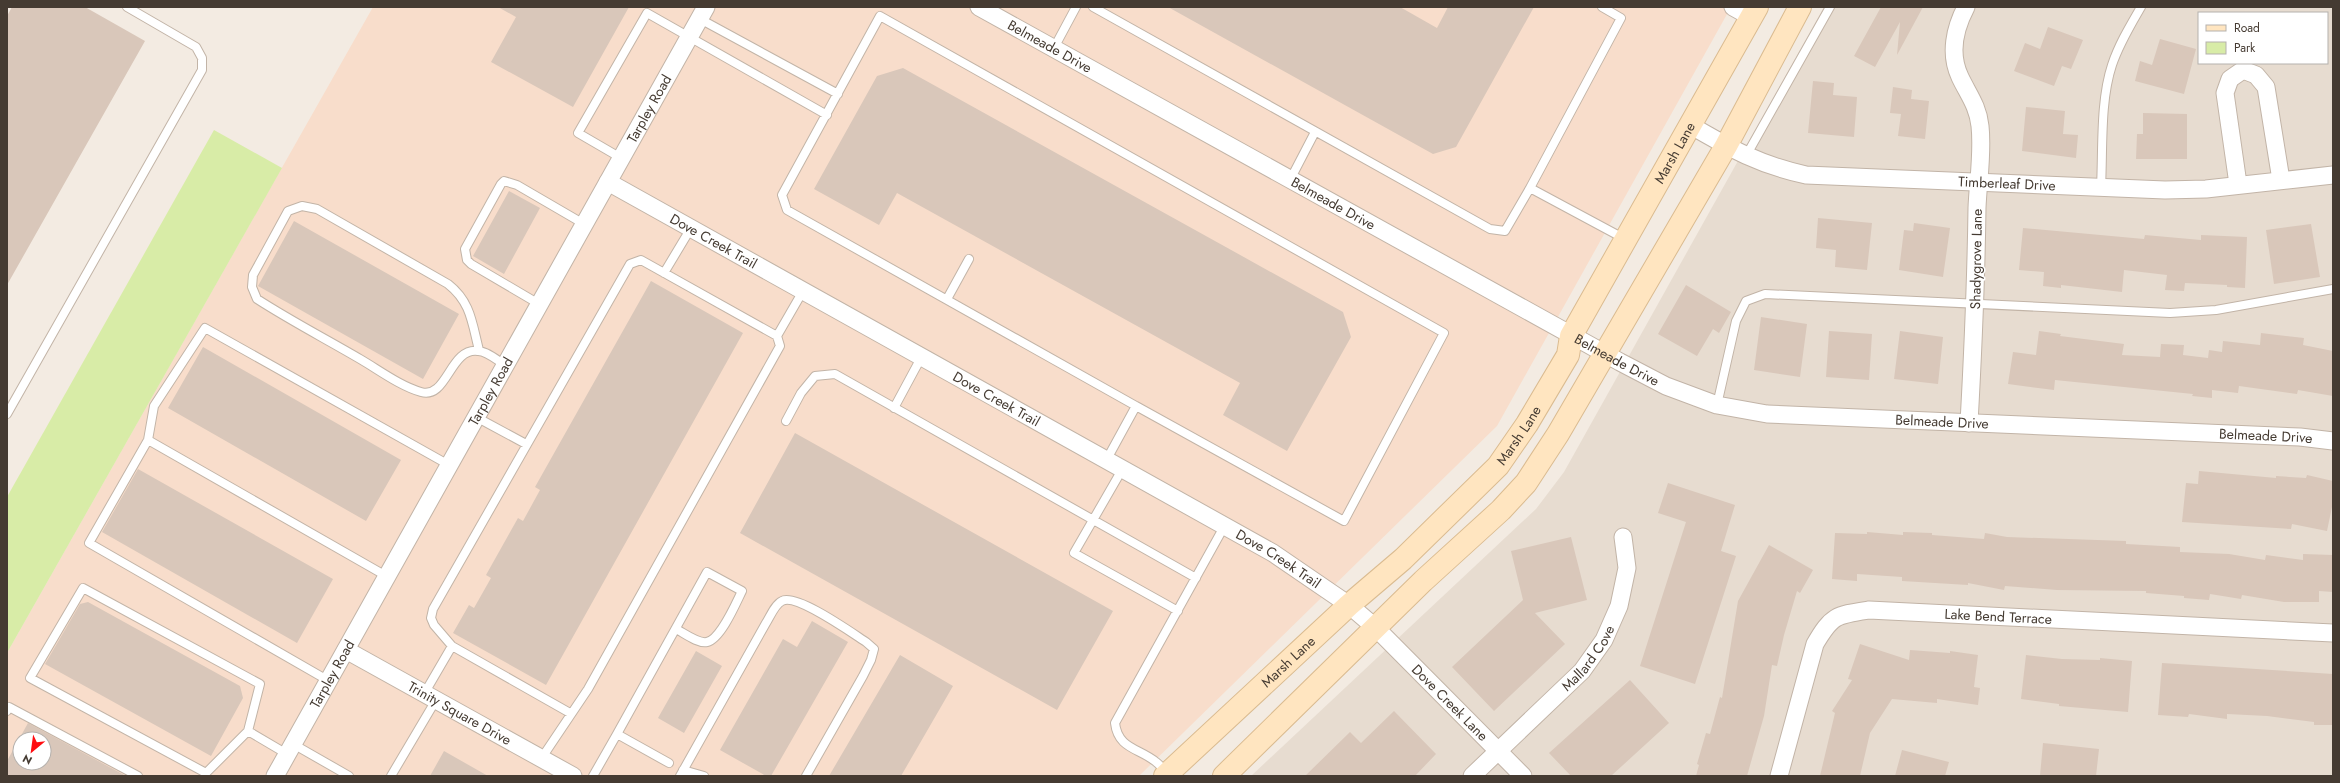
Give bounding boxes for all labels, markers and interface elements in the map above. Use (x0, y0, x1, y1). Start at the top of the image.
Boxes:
legend (2198, 12, 2328, 64)
street label: Belmeade Drive (1004, 15, 1096, 78)
text: Road (2234, 19, 2260, 37)
text: Park (2234, 39, 2256, 57)
street label: Tarpley Road (622, 71, 676, 146)
street label: Marsh Lane (1649, 118, 1700, 187)
street label: Timberleaf Drive (1958, 171, 2056, 195)
street label: Belmeade Drive (1287, 172, 1379, 235)
street label: Dove Creek Trail (666, 209, 761, 273)
street label: Shadygrove Lane (1965, 209, 1987, 309)
street label: Belmeade Drive (1571, 329, 1663, 391)
street label: Tarpley Road (463, 353, 518, 429)
street label: Dove Creek Trail (949, 366, 1044, 431)
street label: Marsh Lane (1492, 402, 1546, 469)
street label: Belmeade Drive (1895, 410, 1989, 434)
street label: Belmeade Drive (2218, 424, 2314, 448)
street label: Dove Creek Trail (1232, 524, 1325, 593)
street label: Lake Bend Terrace (1944, 604, 2052, 629)
street label: Mallard Cove (1557, 622, 1619, 696)
street label: Marsh Lane (1256, 631, 1320, 692)
street label: Tarpley Road (305, 636, 359, 712)
street label: Dove Creek Lane (1407, 660, 1493, 745)
street label: Trinity Square Drive (404, 676, 515, 750)
north arrow (12, 731, 52, 771)
text: N (19, 751, 35, 769)

